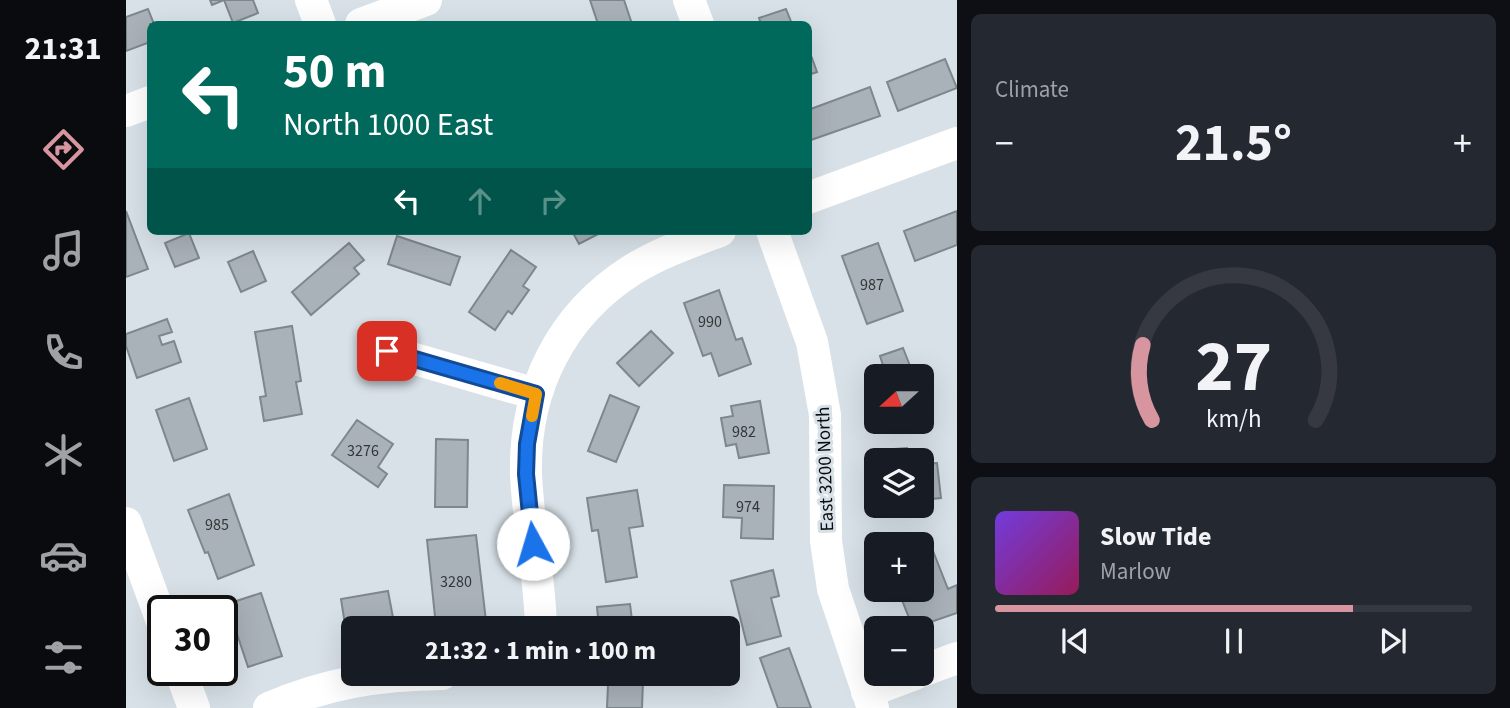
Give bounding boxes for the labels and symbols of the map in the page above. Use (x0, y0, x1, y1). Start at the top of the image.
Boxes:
house number: 987 (860, 274, 884, 296)
house number: 990 (698, 311, 722, 333)
pin (357, 321, 417, 381)
north arrow (864, 364, 934, 434)
street label: East 3200 North (810, 406, 841, 532)
house number: 982 (732, 421, 756, 443)
house number: 3276 (347, 440, 379, 462)
house number: 974 (736, 496, 760, 518)
position arrow (496, 507, 570, 581)
house number: 985 (205, 514, 229, 536)
house number: 3280 (440, 571, 472, 593)
speed limit sign: 30 (147, 595, 238, 686)

